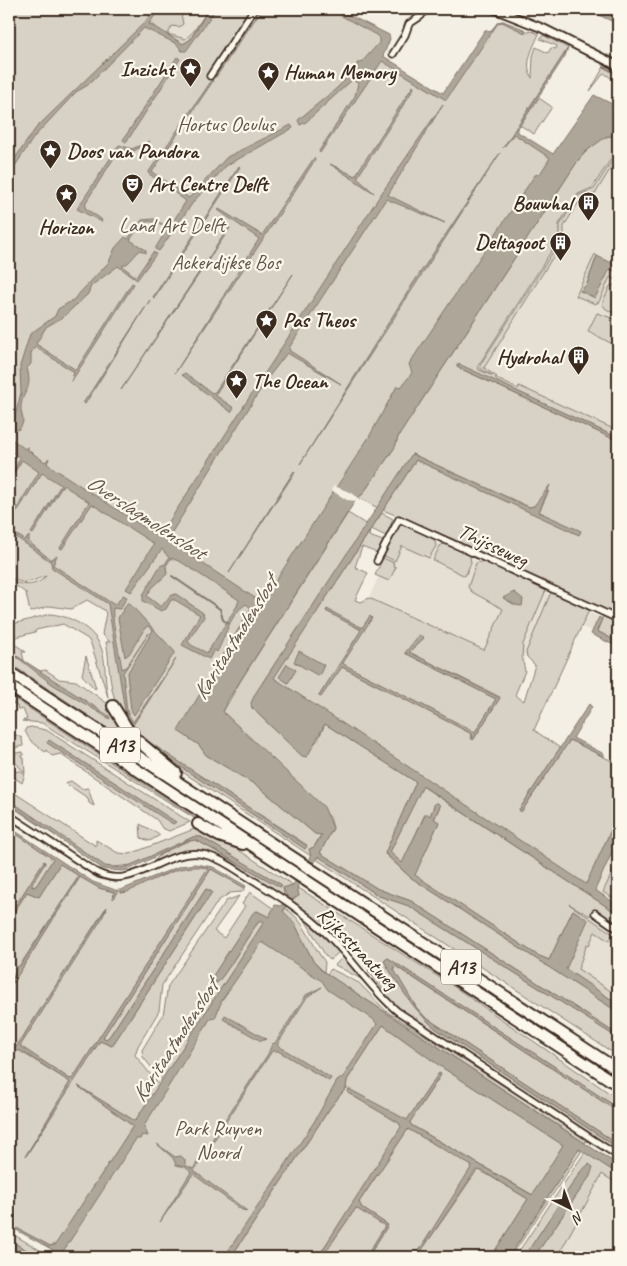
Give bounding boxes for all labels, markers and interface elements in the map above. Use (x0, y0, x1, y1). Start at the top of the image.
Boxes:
place label: Inzicht (120, 56, 177, 82)
place icon: Inzicht (178, 57, 202, 88)
place label: Human Memory (284, 59, 398, 86)
place icon: Human Memory (256, 60, 280, 91)
park label: Hortus Oculus (177, 111, 277, 137)
place label: Doos van Pandora (67, 138, 200, 164)
place icon: Doos van Pandora (39, 139, 63, 170)
place label: Art Centre Delft (149, 171, 270, 197)
theatre icon: Art Centre Delft (121, 172, 145, 203)
place icon: Horizon (54, 183, 78, 214)
place label: Bouwhal (513, 190, 576, 216)
building icon: Bouwhal (576, 191, 600, 222)
park label: Land Art Delft (119, 212, 227, 238)
place label: Horizon (38, 214, 95, 240)
place label: Deltagoot (475, 229, 546, 255)
building icon: Deltagoot (548, 230, 572, 261)
park label: Ackerdijkse Bos (172, 249, 282, 275)
place label: Pas Theos (283, 307, 358, 333)
place icon: Pas Theos (255, 308, 279, 339)
place label: Hydrohal (497, 344, 566, 370)
building icon: Hydrohal (566, 345, 590, 376)
place label: The Ocean (252, 368, 329, 394)
place icon: The Ocean (224, 369, 248, 400)
water label: Overslagmolensloot (81, 468, 215, 569)
street label: Thijsseweg (454, 518, 534, 573)
water label: Karitaatmolensloot (186, 566, 287, 705)
road number: A13 (100, 728, 140, 762)
street label: Rijksstraatweg (312, 901, 405, 996)
road number: A13 (441, 950, 481, 984)
water label: Karitaatmolensloot (125, 970, 228, 1107)
park label: Park Ruyven Noord (174, 1115, 262, 1165)
north arrow (544, 1184, 594, 1234)
text: N (568, 1208, 587, 1228)

